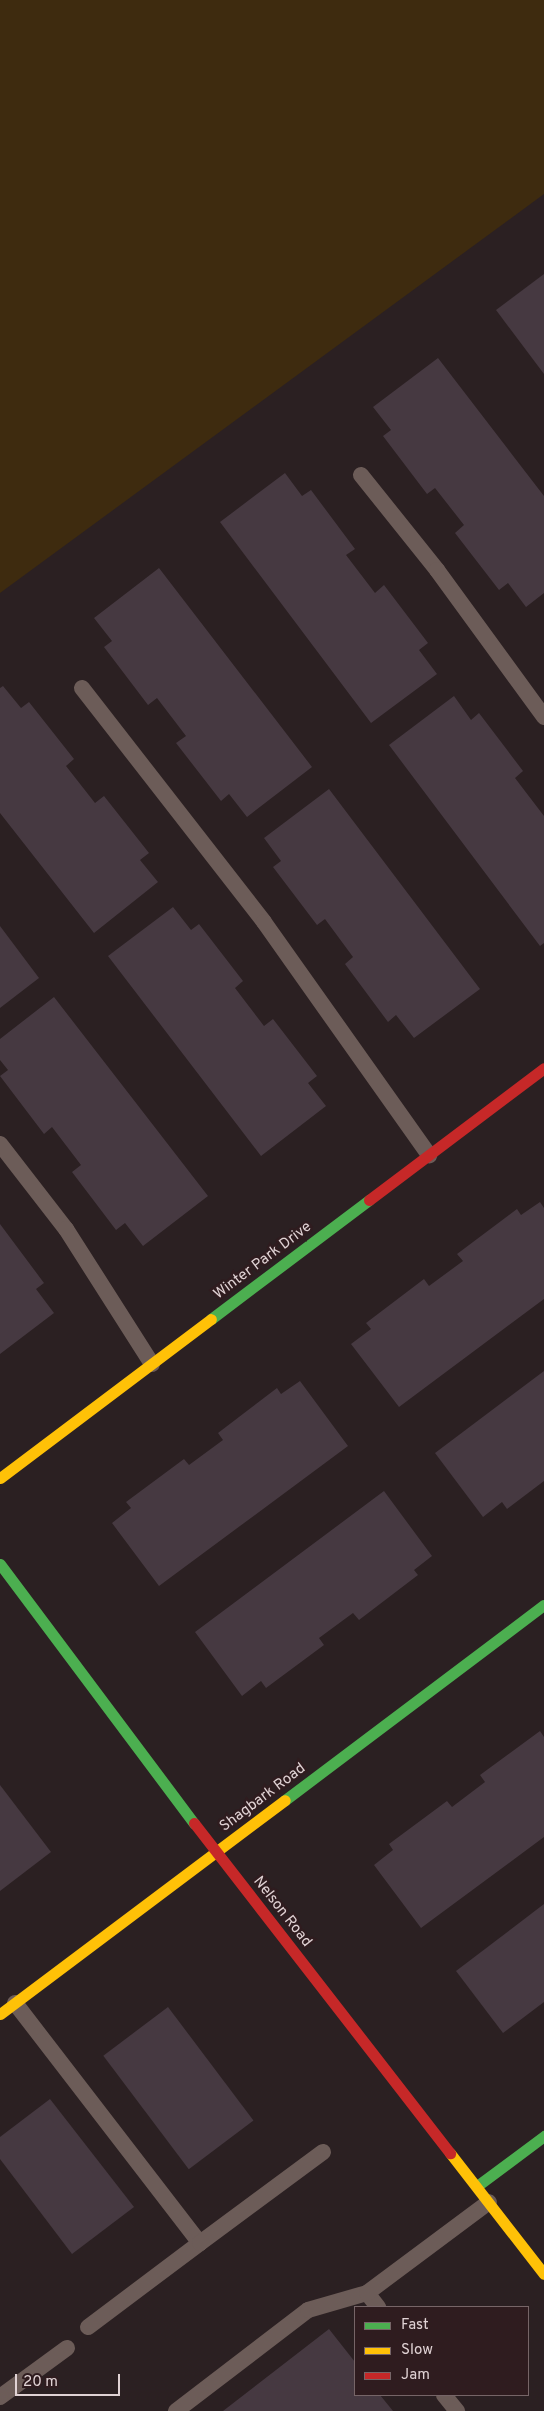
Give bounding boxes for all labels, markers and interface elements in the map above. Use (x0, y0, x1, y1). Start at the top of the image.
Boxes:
street label: Winter Park Drive (211, 1218, 315, 1304)
street label: Shagbark Road (217, 1760, 309, 1836)
street label: Nelson Road (249, 1873, 315, 1951)
legend (354, 2306, 529, 2396)
text: Fast (401, 2316, 429, 2335)
text: Slow (401, 2341, 433, 2360)
scale bar (18, 2364, 122, 2396)
text: Jam (401, 2366, 430, 2385)
text: 20 m (23, 2373, 58, 2392)

